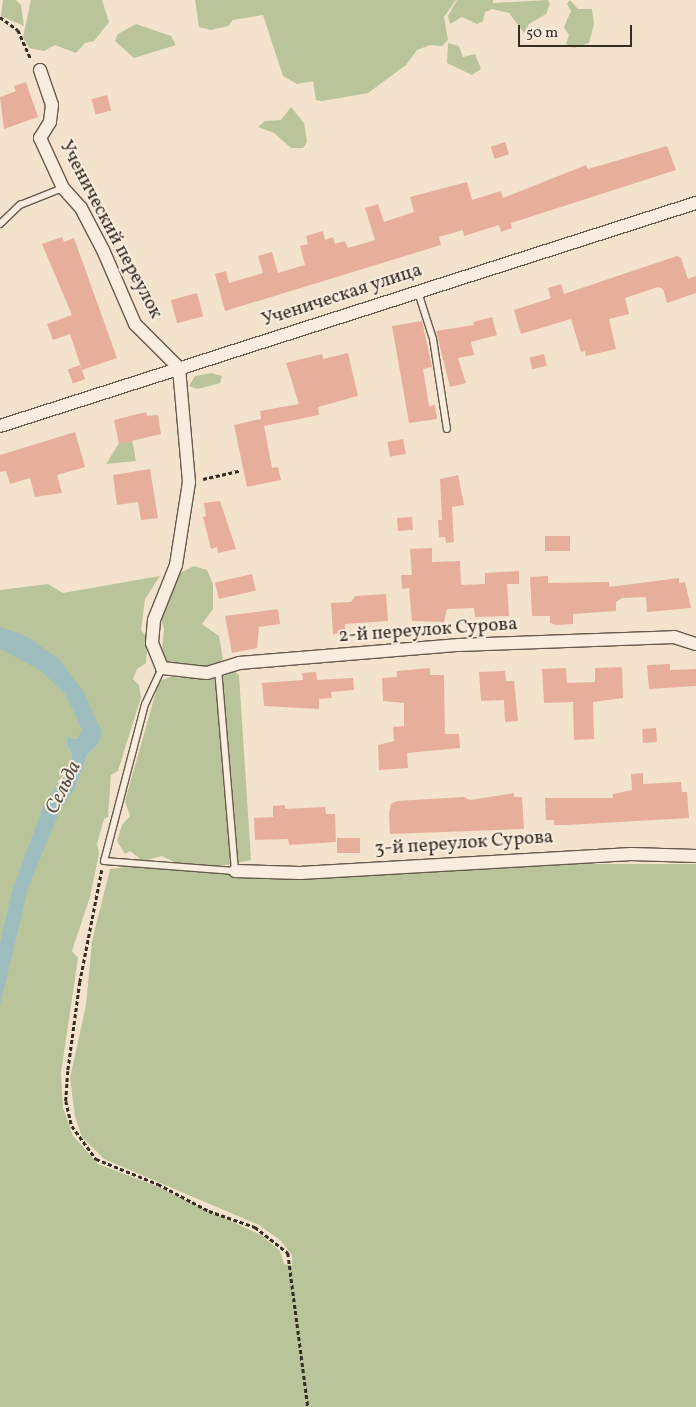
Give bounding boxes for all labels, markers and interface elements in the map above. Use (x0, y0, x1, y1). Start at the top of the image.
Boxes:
scale bar (521, 15, 635, 47)
text: 50 m (526, 23, 558, 44)
street label: Ученический переулок (53, 137, 167, 323)
street label: Ученическая улица (259, 259, 425, 333)
street label: 2-й переулок Сурова (338, 613, 518, 649)
water label: Сельда (41, 757, 87, 819)
street label: 3-й переулок Сурова (374, 826, 554, 862)

